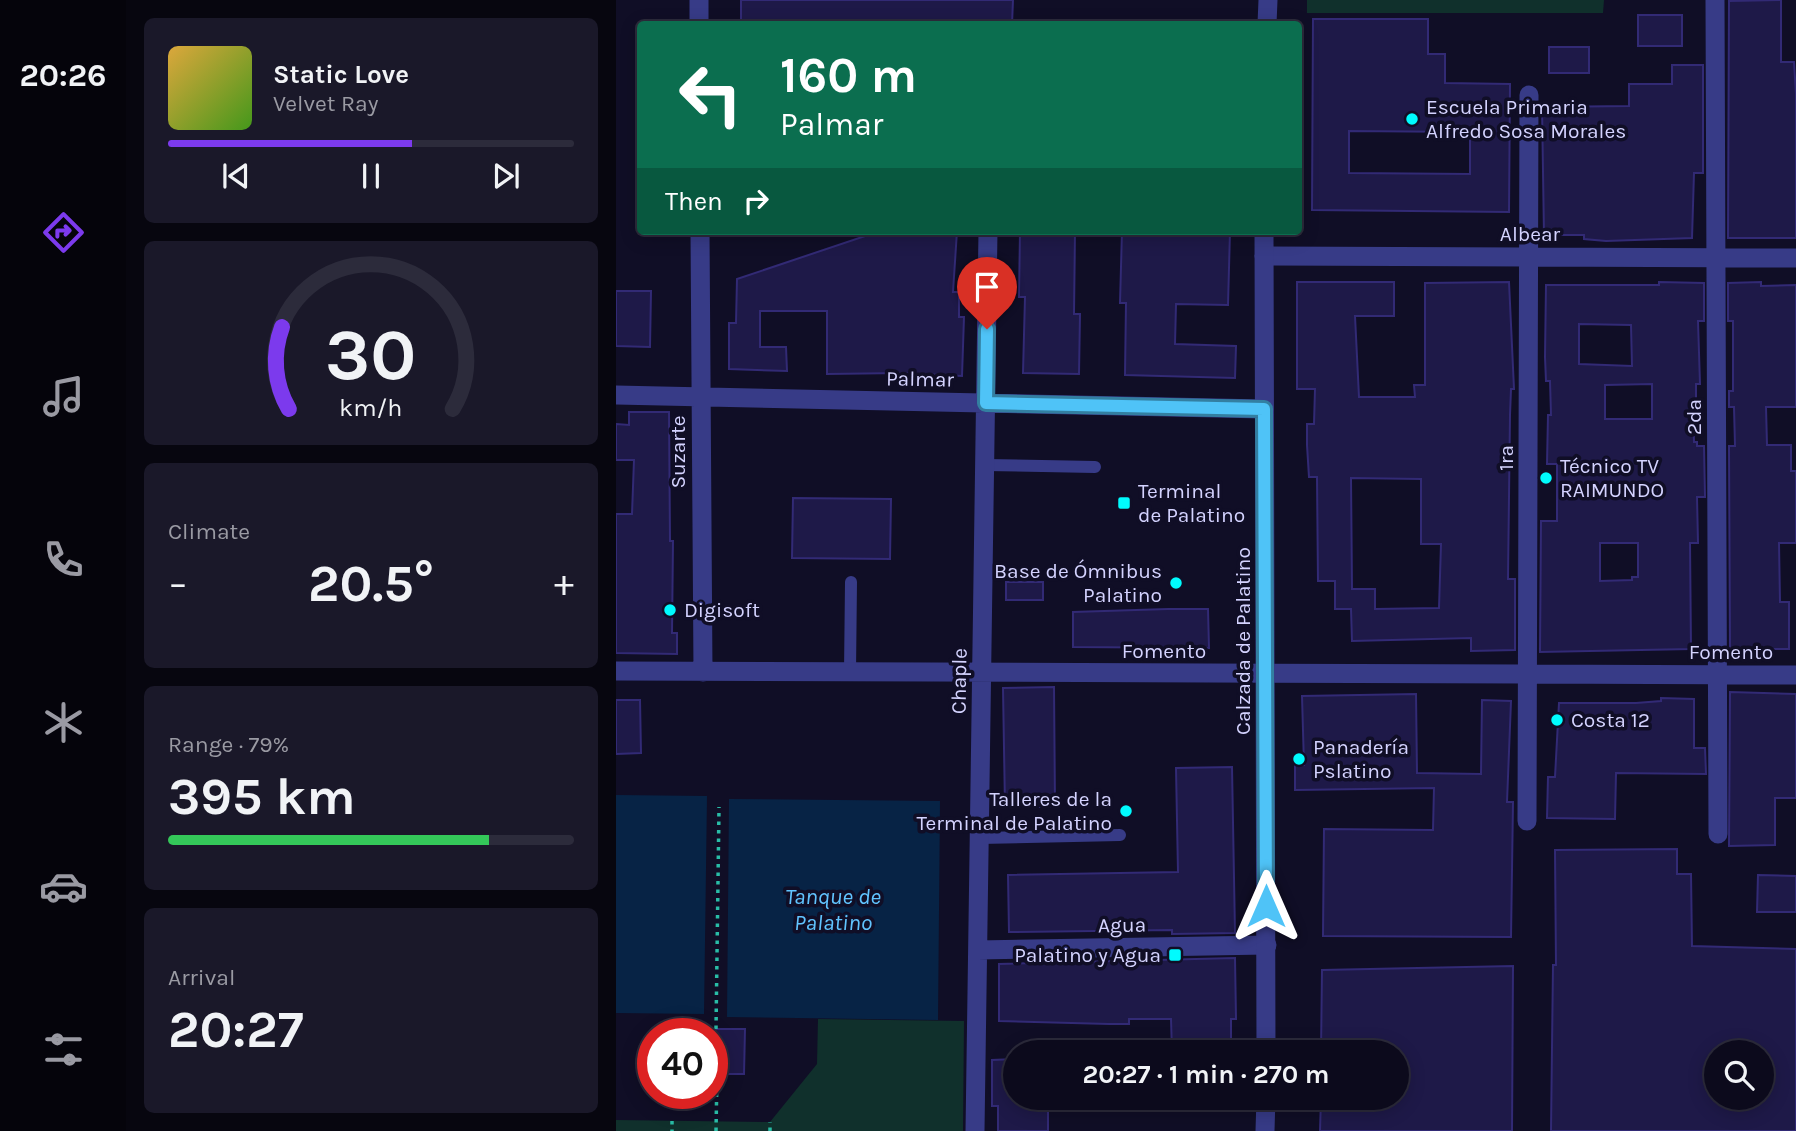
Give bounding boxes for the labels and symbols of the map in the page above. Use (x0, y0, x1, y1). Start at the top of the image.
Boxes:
place label: Escuela Primaria Alfredo Sosa Morales (1426, 95, 1626, 143)
marker: Escuela Primaria Alfredo Sosa Morales (1404, 111, 1420, 127)
street label: Albear (1500, 222, 1561, 246)
pin (957, 257, 1017, 329)
street label: Palmar (886, 366, 955, 392)
street label: 2da (1682, 399, 1706, 435)
street label: Suzarte (666, 415, 690, 489)
street label: 1ra (1494, 445, 1518, 471)
place label: Técnico TV RAIMUNDO (1560, 454, 1664, 502)
marker: Técnico TV RAIMUNDO (1538, 470, 1554, 486)
place label: Terminal de Palatino (1138, 479, 1245, 527)
marker: Terminal de Palatino (1116, 495, 1132, 511)
street label: Calzada de Palatino (1231, 547, 1255, 735)
place label: Base de Ómnibus Palatino (994, 559, 1162, 607)
marker: Base de Ómnibus Palatino (1168, 575, 1184, 591)
place label: Digisoft (684, 598, 760, 622)
marker: Digisoft (662, 602, 678, 618)
street label: Fomento (1122, 639, 1206, 663)
street label: Fomento (1689, 640, 1773, 664)
street label: Chaple (946, 648, 972, 714)
place label: Costa 12 (1571, 708, 1650, 732)
marker: Costa 12 (1549, 712, 1565, 728)
place label: Panadería Pslatino (1313, 735, 1409, 783)
marker: Panadería Pslatino (1291, 751, 1307, 767)
place label: Talleres de la Terminal de Palatino (917, 787, 1112, 835)
marker: Talleres de la Terminal de Palatino (1118, 803, 1134, 819)
position arrow (1229, 869, 1303, 943)
water label: Tanque de Palatino (785, 883, 881, 936)
street label: Agua (1098, 913, 1146, 937)
place label: Palatino y Agua (1014, 943, 1161, 967)
marker: Palatino y Agua (1167, 947, 1183, 963)
speed limit sign: 40 (637, 1018, 728, 1109)

